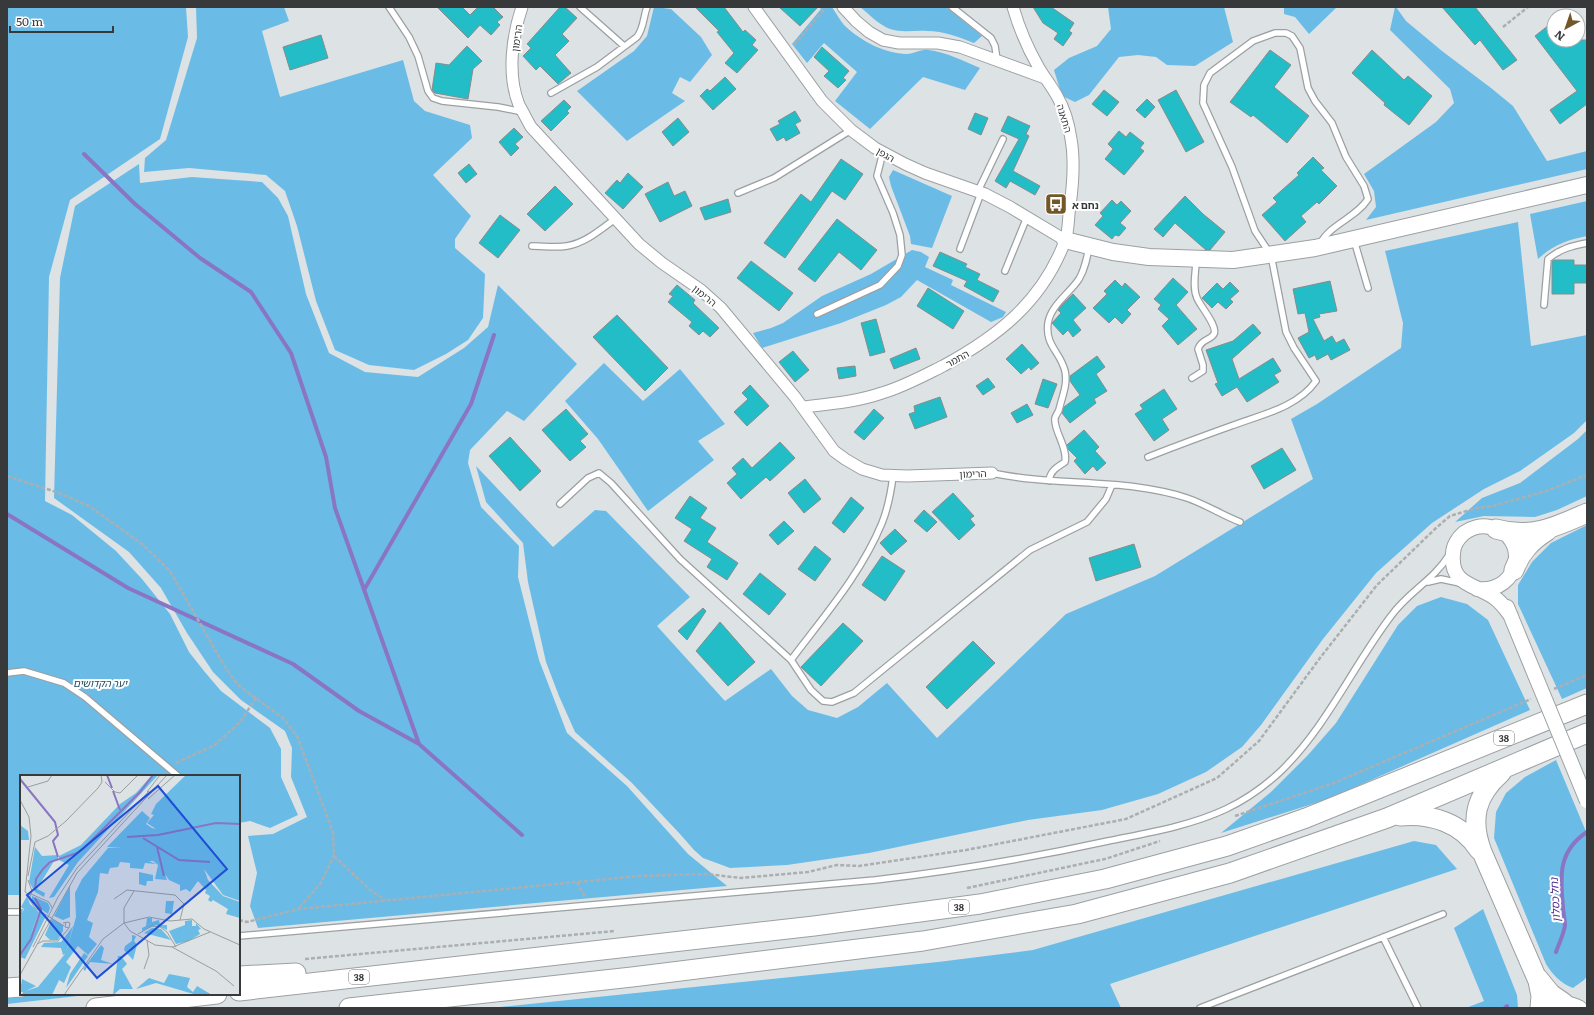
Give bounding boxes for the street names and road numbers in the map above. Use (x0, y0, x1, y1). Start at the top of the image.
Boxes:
street label: הרימון (507, 23, 525, 53)
street label: התאנה (1054, 102, 1076, 134)
street label: הגפן (874, 143, 898, 165)
street label: הרימון (690, 281, 720, 309)
street label: התמר (943, 345, 971, 371)
street label: הרימון (959, 465, 987, 481)
road number: 38 (1494, 731, 1514, 745)
road number: 38 (949, 900, 969, 914)
road number: 38 (349, 970, 369, 984)

